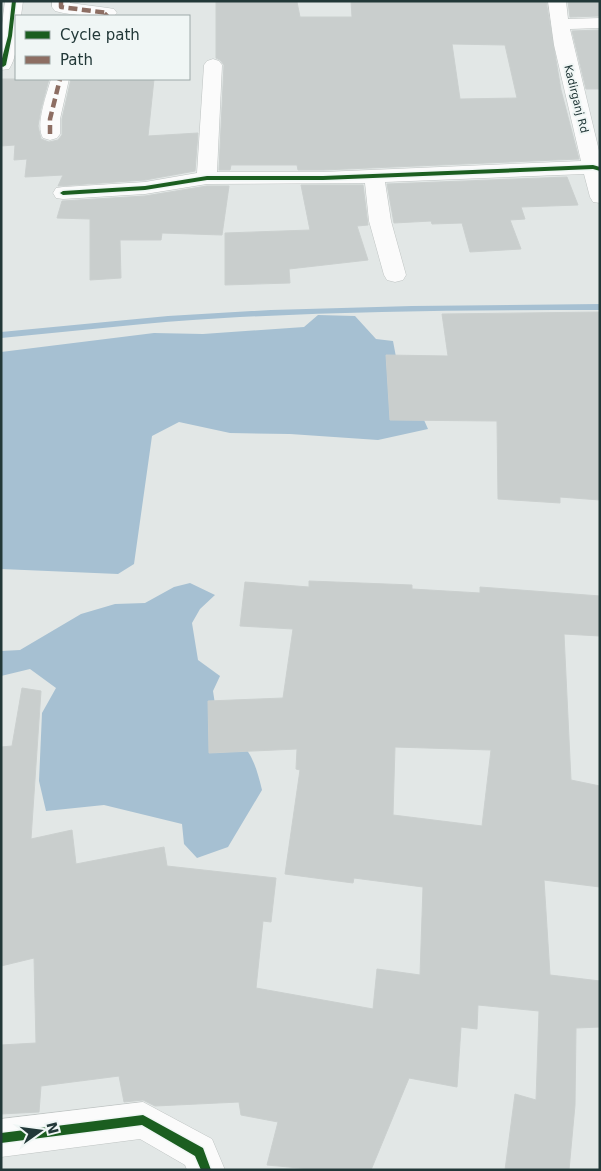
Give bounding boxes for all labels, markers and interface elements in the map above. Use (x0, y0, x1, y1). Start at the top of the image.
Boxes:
legend (15, 15, 190, 80)
text: Cycle path (60, 26, 140, 44)
text: Path (60, 51, 93, 69)
street label: Kadirganj Rd (561, 63, 591, 135)
north arrow (15, 1106, 65, 1156)
text: N (43, 1120, 62, 1135)

